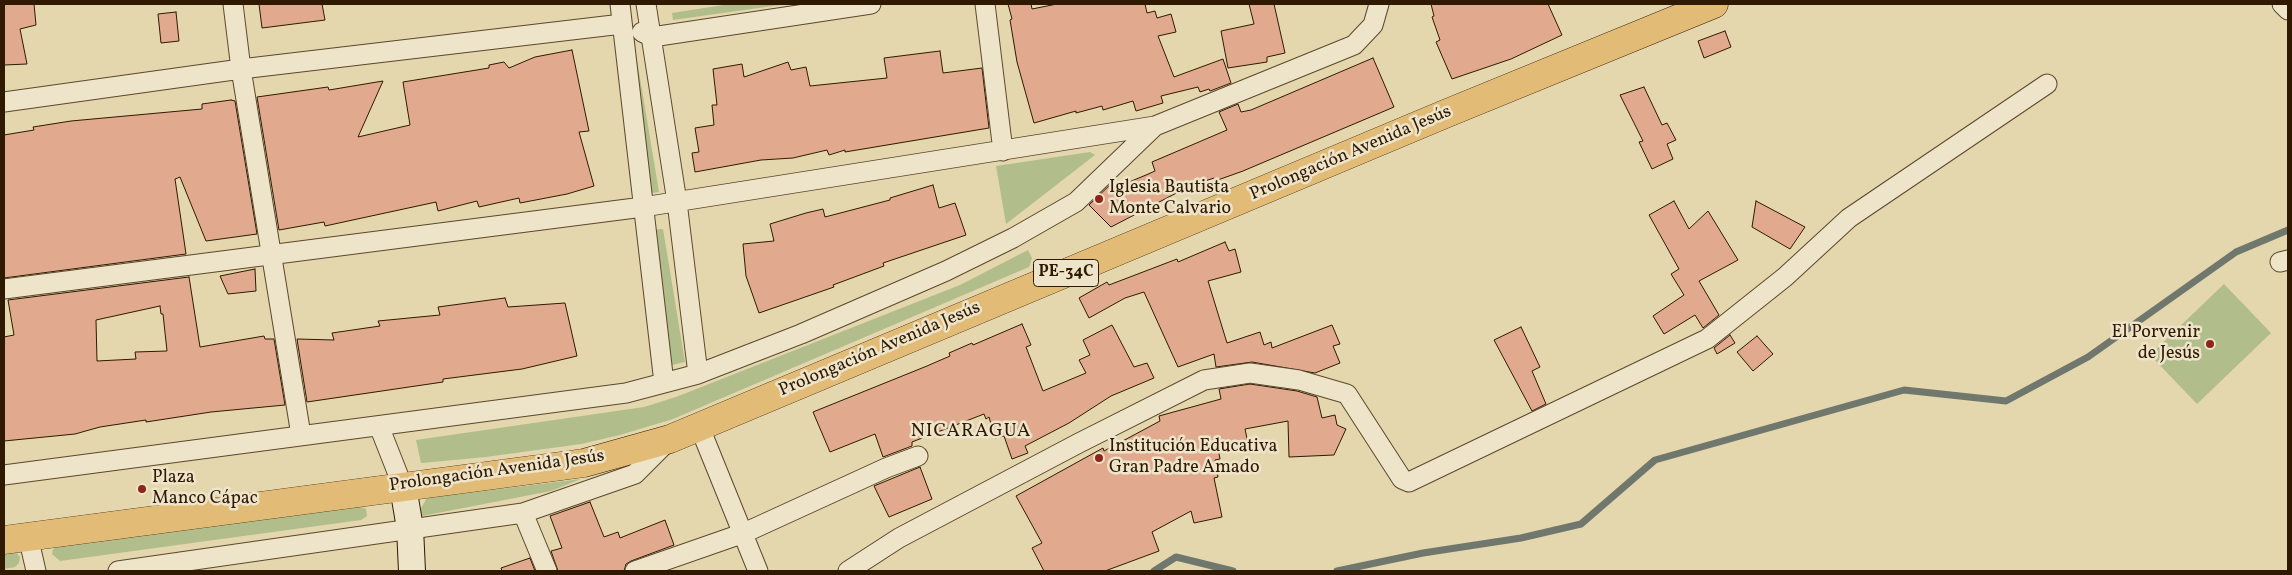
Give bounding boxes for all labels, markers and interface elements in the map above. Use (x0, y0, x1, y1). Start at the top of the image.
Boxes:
street label: Prolongación Avenida Jesús (1247, 102, 1455, 206)
place label: Iglesia Bautista Monte Calvario (1109, 178, 1231, 220)
marker: Iglesia Bautista Monte Calvario (1093, 193, 1105, 205)
road number: PE-34C (1034, 260, 1098, 286)
street label: Prolongación Avenida Jesús (776, 298, 984, 402)
place label: El Porvenir de Jesús (2111, 323, 2200, 366)
marker: El Porvenir de Jesús (2204, 338, 2216, 350)
district label: NICARAGUA (910, 422, 1032, 444)
place label: Institución Educativa Gran Padre Amado (1109, 437, 1277, 479)
street label: Prolongación Avenida Jesús (388, 446, 606, 498)
marker: Institución Educativa Gran Padre Amado (1093, 452, 1105, 464)
place label: Plaza Manco Cápac (152, 468, 258, 510)
marker: Plaza Manco Cápac (136, 483, 148, 495)

